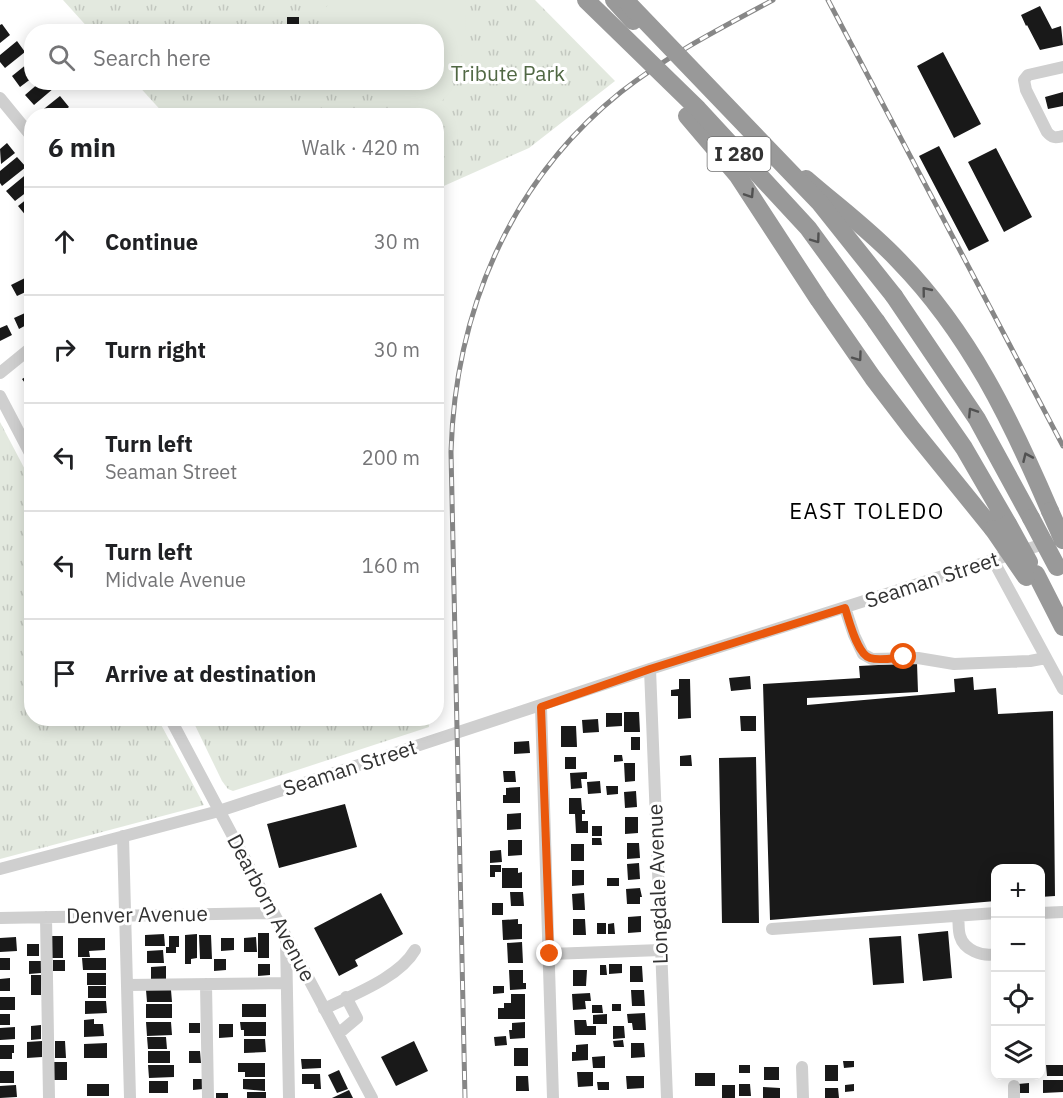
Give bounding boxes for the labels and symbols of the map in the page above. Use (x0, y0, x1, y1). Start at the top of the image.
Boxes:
park label: Tribute Park (451, 59, 565, 87)
road number: I 280 (708, 137, 771, 171)
one-way arrow (743, 188, 754, 199)
one-way arrow (809, 232, 820, 243)
one-way arrow (922, 287, 933, 298)
one-way arrow (851, 350, 862, 361)
one-way arrow (968, 407, 979, 418)
one-way arrow (1022, 453, 1034, 464)
district label: EAST TOLEDO (789, 496, 945, 525)
street label: Seaman Street (861, 544, 1002, 614)
route start (890, 643, 916, 669)
street label: Seaman Street (279, 732, 420, 802)
street label: Longdale Avenue (640, 803, 674, 965)
street label: Dearborn Avenue (221, 829, 323, 986)
street label: Denver Avenue (66, 899, 208, 929)
route end (536, 940, 562, 966)

